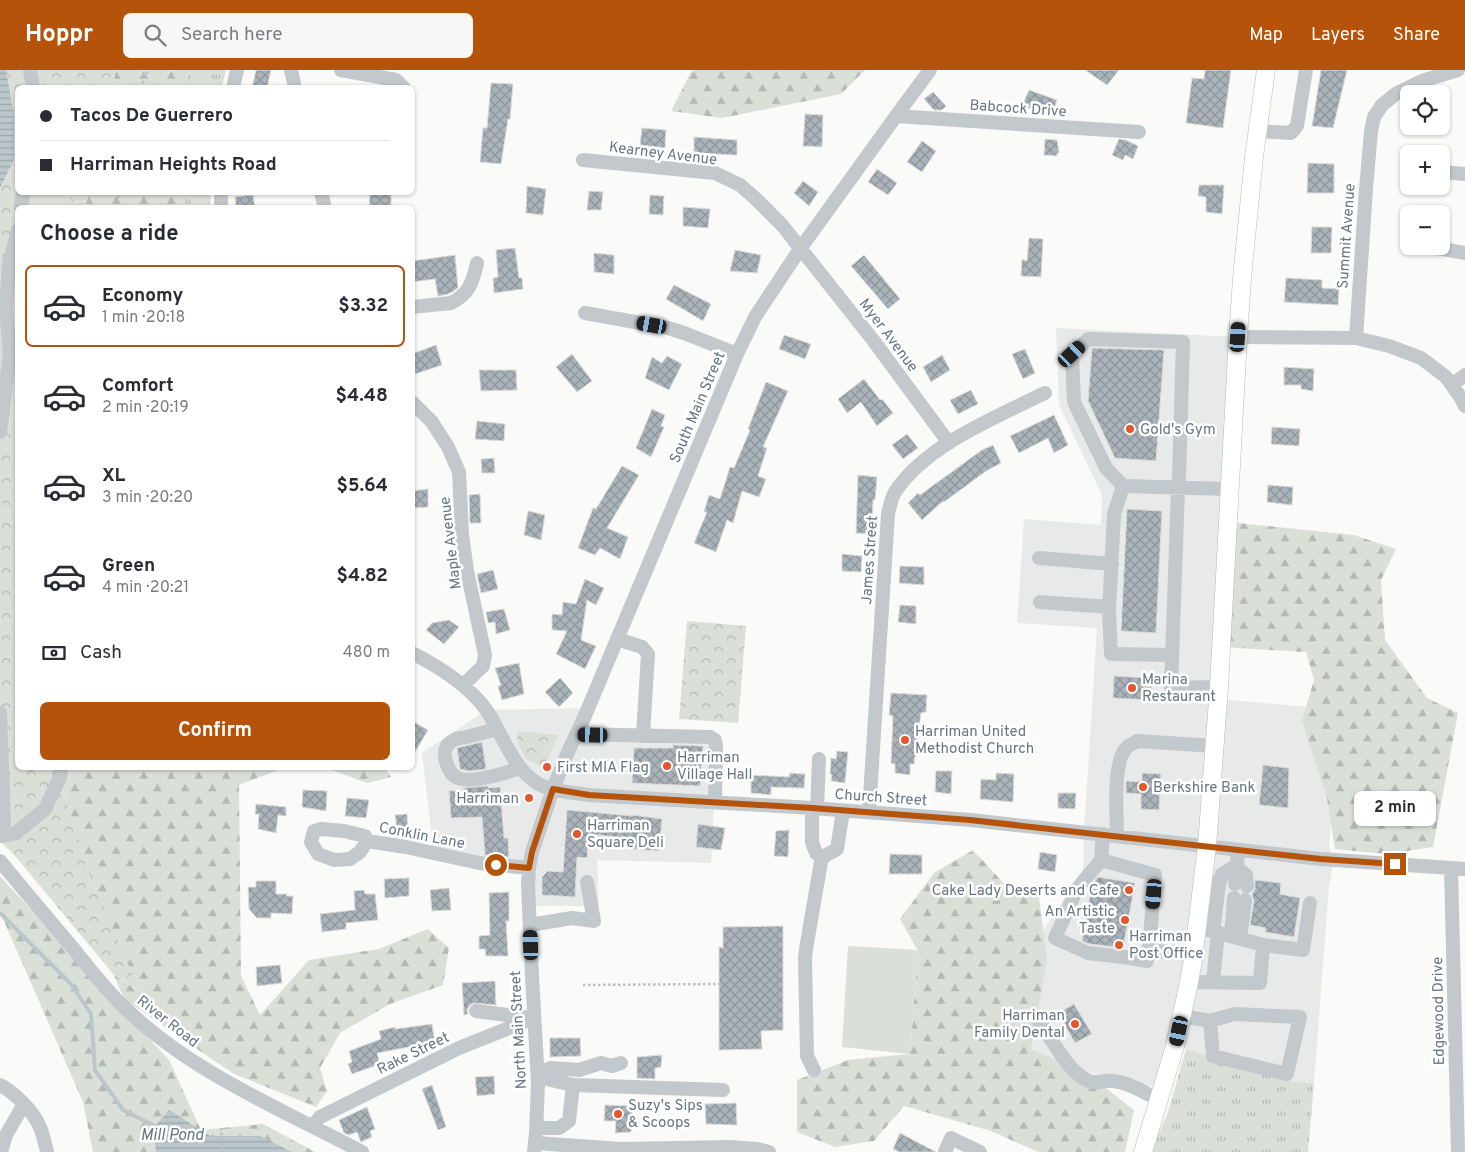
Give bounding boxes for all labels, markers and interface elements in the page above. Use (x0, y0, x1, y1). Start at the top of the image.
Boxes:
search box (123, 13, 473, 58)
text: Hoppr (25, 20, 93, 50)
icon: search (141, 21, 169, 49)
text: Search here (181, 23, 283, 47)
text: Map (1249, 24, 1283, 47)
text: Layers (1311, 24, 1365, 47)
text: Share (1393, 24, 1440, 47)
map controls (1400, 85, 1450, 255)
button: locate (1400, 85, 1450, 135)
street label: Babcock Drive (969, 97, 1067, 122)
text: Tacos De Guerrero (70, 104, 233, 128)
street label: Kearney Avenue (608, 138, 718, 171)
button: + (1400, 145, 1450, 195)
text: Harriman Heights Road (70, 153, 277, 177)
street label: Summit Avenue (1334, 183, 1361, 289)
button: − (1400, 205, 1450, 255)
text: Choose a ride (40, 221, 178, 248)
icon: car (42, 284, 87, 329)
text: Economy (102, 284, 183, 308)
text: $3.32 (338, 294, 388, 318)
street label: Myer Avenue (854, 295, 922, 376)
text: 1 min · 20:18 (102, 308, 185, 328)
car (635, 315, 668, 335)
car (1229, 322, 1246, 352)
car (1055, 338, 1088, 370)
street label: South Main Street (666, 349, 730, 466)
icon: car (42, 374, 87, 419)
text: Comfort (102, 374, 174, 398)
text: $4.48 (336, 384, 388, 408)
text: 2 min · 20:19 (102, 398, 189, 418)
place label: Gold's Gym (1140, 421, 1216, 440)
marker: Gold's Gym (1124, 423, 1136, 435)
icon: car (42, 464, 87, 509)
text: XL (102, 464, 125, 488)
text: $5.64 (336, 474, 388, 498)
text: 3 min · 20:20 (102, 488, 193, 508)
street label: Maple Avenue (436, 495, 467, 590)
street label: James Street (858, 515, 883, 605)
icon: car (42, 554, 87, 599)
text: Green (102, 554, 155, 578)
text: $4.82 (337, 564, 388, 588)
text: 4 min · 20:21 (102, 578, 189, 598)
icon: cash (40, 639, 68, 667)
text: Cash (80, 641, 122, 665)
text: 480 m (343, 643, 390, 663)
place label: Marina Restaurant (1142, 671, 1216, 707)
marker: Marina Restaurant (1126, 682, 1138, 694)
button: Confirm (40, 702, 390, 760)
place label: Harriman United Methodist Church (915, 723, 1034, 759)
car (577, 727, 608, 743)
marker: Harriman United Methodist Church (899, 734, 911, 746)
place label: Harriman Village Hall (677, 749, 752, 785)
place label: First MIA Flag (557, 759, 649, 778)
marker: Harriman Village Hall (661, 760, 673, 772)
marker: First MIA Flag (541, 761, 553, 773)
place label: Berkshire Bank (1153, 779, 1255, 798)
marker: Berkshire Bank (1137, 781, 1149, 793)
street label: Church Street (834, 786, 928, 811)
place label: Harriman (456, 790, 519, 809)
marker: Harriman (523, 792, 535, 804)
callout: 2 min (1354, 792, 1436, 826)
text: 2 min (1374, 798, 1416, 818)
place label: Harriman Square Deli (587, 817, 664, 853)
street label: Conklin Lane (377, 819, 466, 854)
marker: Harriman Square Deli (571, 828, 583, 840)
route end (1384, 853, 1406, 875)
route start (485, 854, 507, 876)
car (1145, 878, 1162, 910)
place label: Cake Lady Deserts and Cafe (932, 882, 1119, 901)
marker: Cake Lady Deserts and Cafe (1123, 884, 1135, 896)
place label: An Artistic Taste (1044, 903, 1115, 939)
marker: An Artistic Taste (1119, 914, 1131, 926)
place label: Harriman Post Office (1129, 928, 1203, 964)
car (522, 930, 539, 960)
marker: Harriman Post Office (1113, 939, 1125, 951)
street label: Edgewood Drive (1429, 957, 1450, 1065)
street label: North Main Street (507, 970, 532, 1090)
street label: River Road (132, 992, 202, 1052)
place label: Harriman Family Dental (974, 1007, 1065, 1043)
car (1168, 1015, 1189, 1047)
marker: Harriman Family Dental (1069, 1018, 1081, 1030)
street label: Rake Street (374, 1029, 453, 1080)
place label: Suzy's Sips & Scoops (628, 1097, 703, 1133)
marker: Suzy's Sips & Scoops (612, 1108, 624, 1120)
water label: Mill Pond (140, 1126, 205, 1146)

